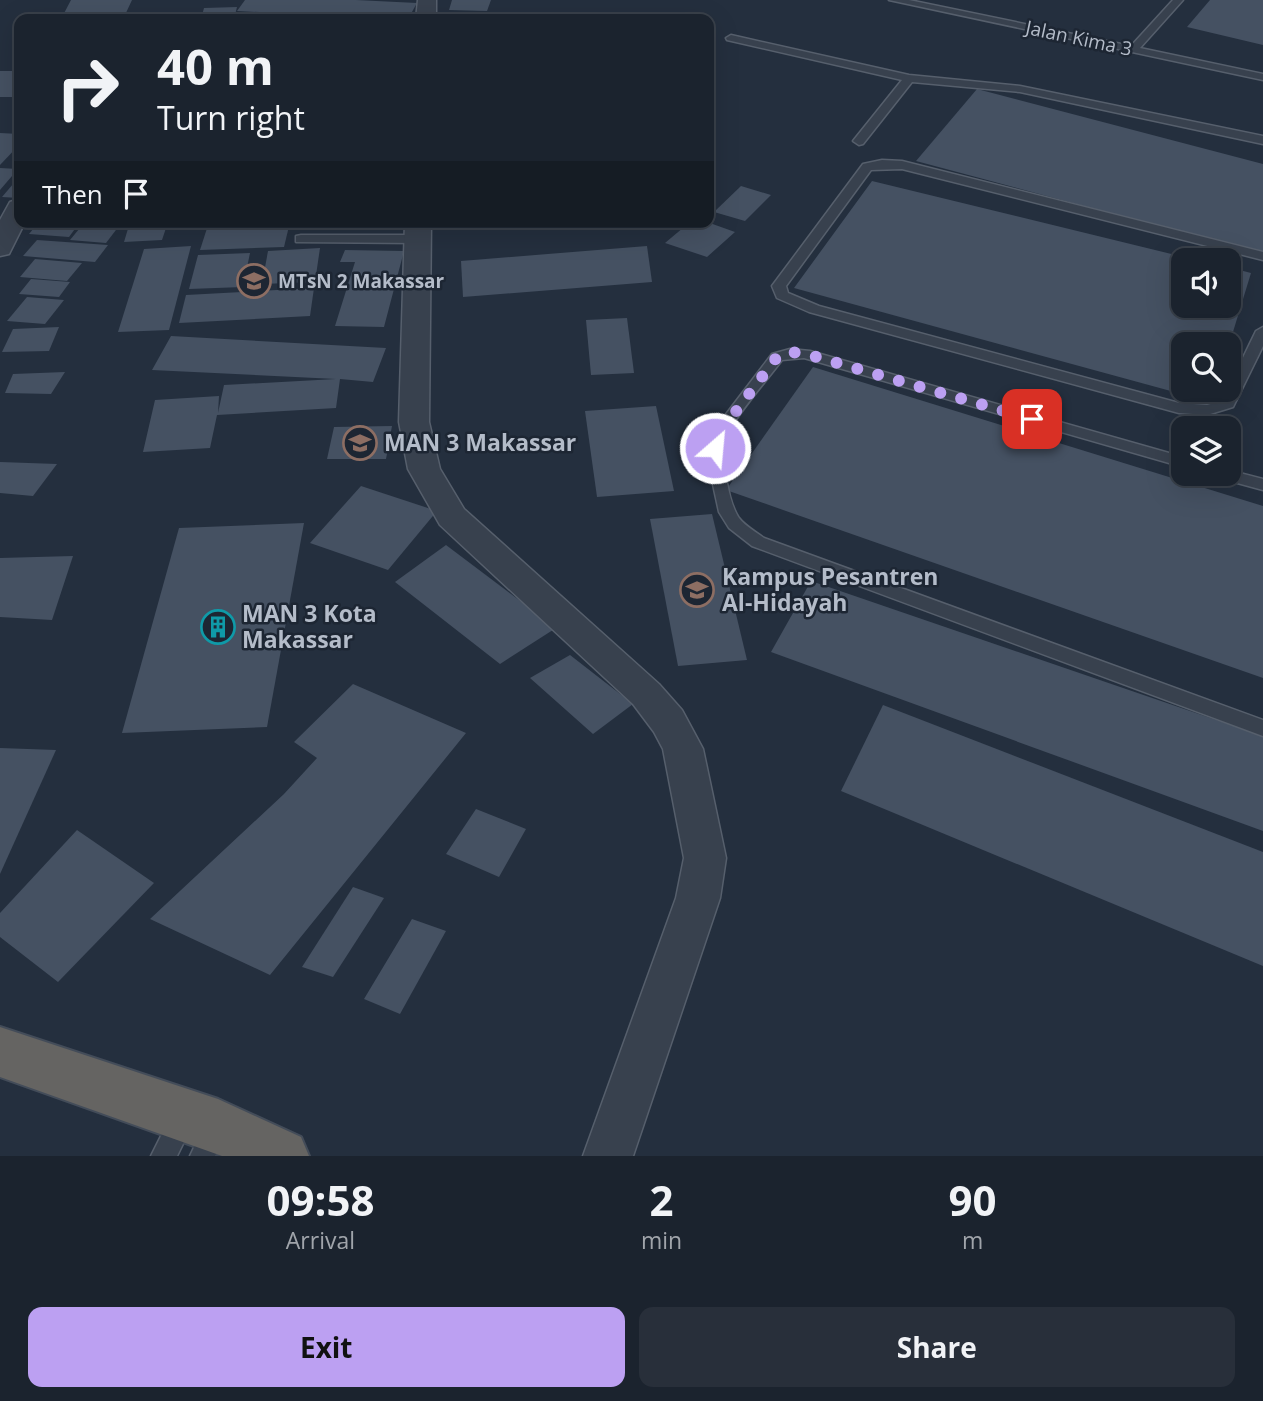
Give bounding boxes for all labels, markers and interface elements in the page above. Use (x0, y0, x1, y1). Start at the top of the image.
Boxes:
street label: Jalan Kima 3 (1022, 14, 1135, 62)
text: 40 m (157, 33, 274, 99)
icon: right (42, 42, 133, 133)
text: Turn right (157, 96, 305, 139)
icon: arrive (117, 175, 155, 213)
text: Then (42, 176, 103, 212)
map controls (1171, 248, 1241, 486)
button: sound (1171, 248, 1241, 318)
school or university icon: MTsN 2 Makassar (235, 262, 273, 300)
place label: MTsN 2 Makassar (278, 268, 445, 294)
button: search (1171, 332, 1241, 402)
pin (1002, 389, 1062, 449)
icon: arrive (1013, 400, 1051, 438)
position arrow (678, 411, 752, 485)
button: layers (1171, 416, 1241, 486)
school or university icon: MAN 3 Makassar (341, 424, 379, 462)
place label: MAN 3 Makassar (384, 426, 576, 458)
place label: Kampus Pesantren Al-Hidayah (722, 560, 938, 618)
school or university icon: Kampus Pesantren Al-Hidayah (678, 571, 716, 609)
place label: MAN 3 Kota Makassar (242, 597, 377, 655)
building icon: MAN 3 Kota Makassar (199, 608, 237, 646)
text: 09:58 (266, 1171, 374, 1228)
text: 2 (649, 1171, 674, 1228)
text: 90 (949, 1171, 997, 1228)
text: Arrival (286, 1224, 355, 1256)
text: min (641, 1224, 682, 1256)
text: m (962, 1224, 983, 1256)
button: Exit (28, 1307, 625, 1387)
button: Share (639, 1307, 1235, 1387)

